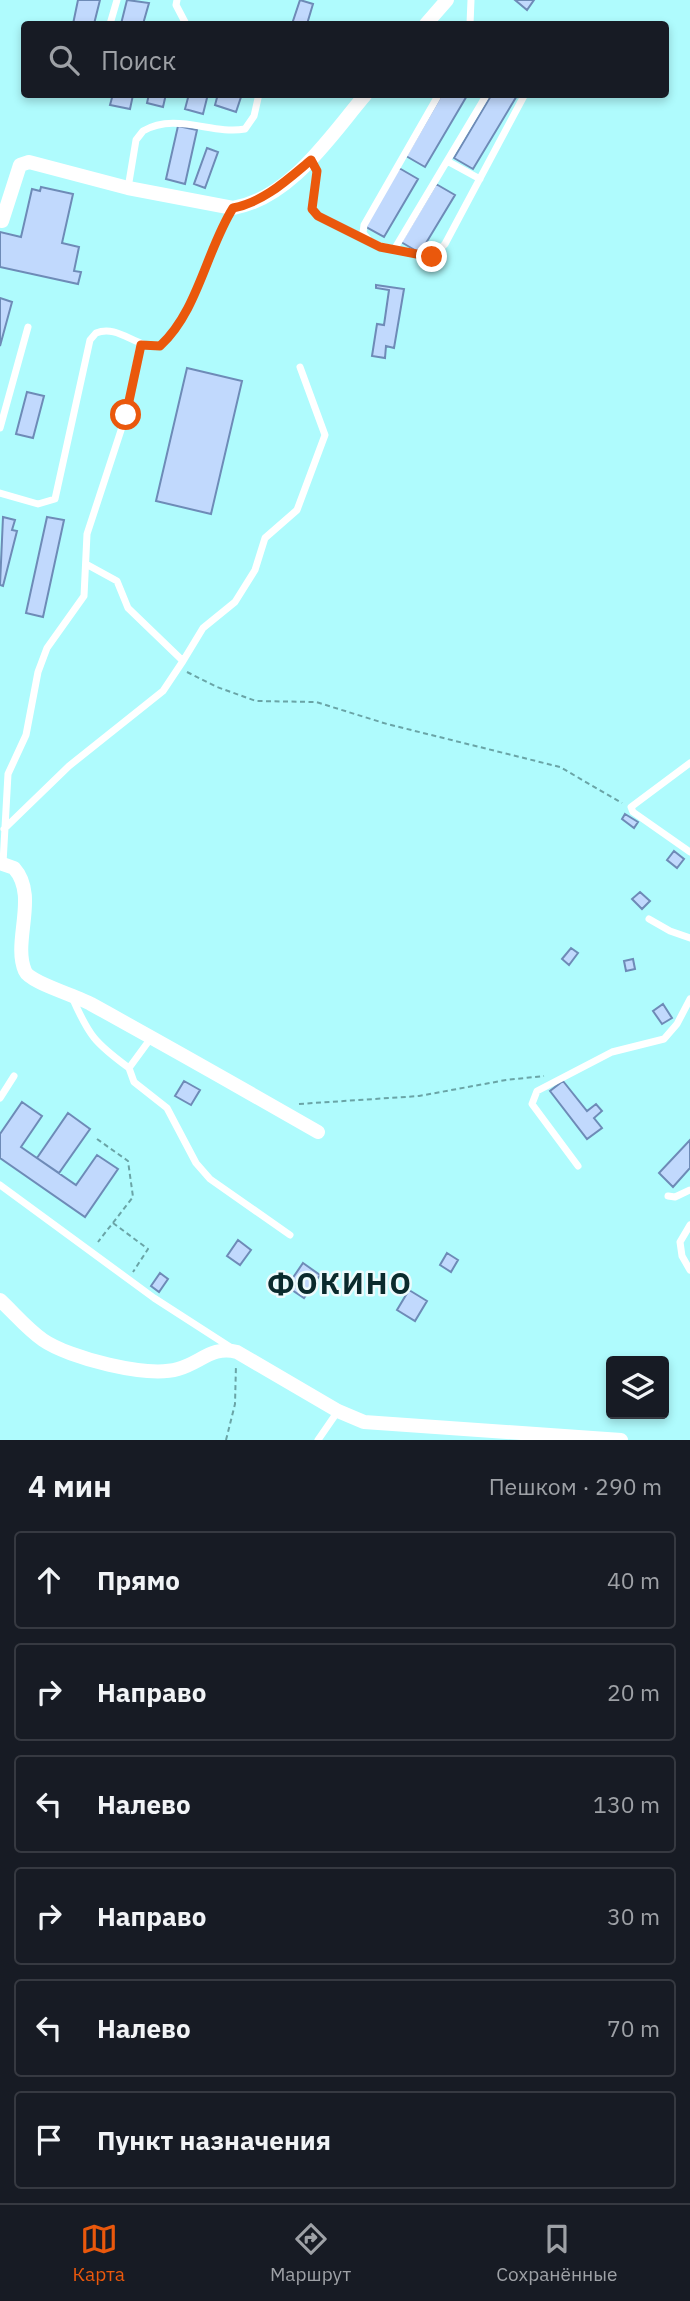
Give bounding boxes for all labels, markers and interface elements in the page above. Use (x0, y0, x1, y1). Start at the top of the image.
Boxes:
search box (21, 21, 669, 98)
icon: search (45, 41, 83, 79)
text: Поиск (101, 43, 176, 77)
route end (416, 241, 447, 272)
route start (110, 399, 141, 430)
district label: ФОКИНО (267, 1263, 413, 1302)
map controls (606, 1356, 669, 1419)
button: layers (606, 1356, 669, 1419)
text: 4 мин (28, 1466, 112, 1505)
text: Пешком · 290 m (489, 1471, 662, 1501)
icon: ahead (30, 1561, 68, 1599)
text: Прямо (97, 1563, 180, 1597)
text: 40 m (607, 1565, 660, 1595)
icon: right (30, 1673, 68, 1711)
text: Направо (97, 1675, 206, 1709)
text: 20 m (607, 1677, 660, 1707)
icon: left (30, 1785, 68, 1823)
text: Налево (97, 1787, 191, 1821)
text: 130 m (593, 1789, 660, 1819)
icon: right (30, 1897, 68, 1935)
text: Направо (97, 1899, 206, 1933)
text: 30 m (607, 1901, 660, 1931)
icon: left (30, 2009, 68, 2047)
text: Налево (97, 2011, 191, 2045)
text: 70 m (607, 2013, 660, 2043)
icon: arrive (30, 2121, 68, 2159)
text: Пункт назначения (97, 2123, 331, 2157)
tab: Карта (73, 2220, 125, 2286)
tab: Маршрут (270, 2220, 351, 2286)
tab: Сохранённые (496, 2220, 617, 2286)

